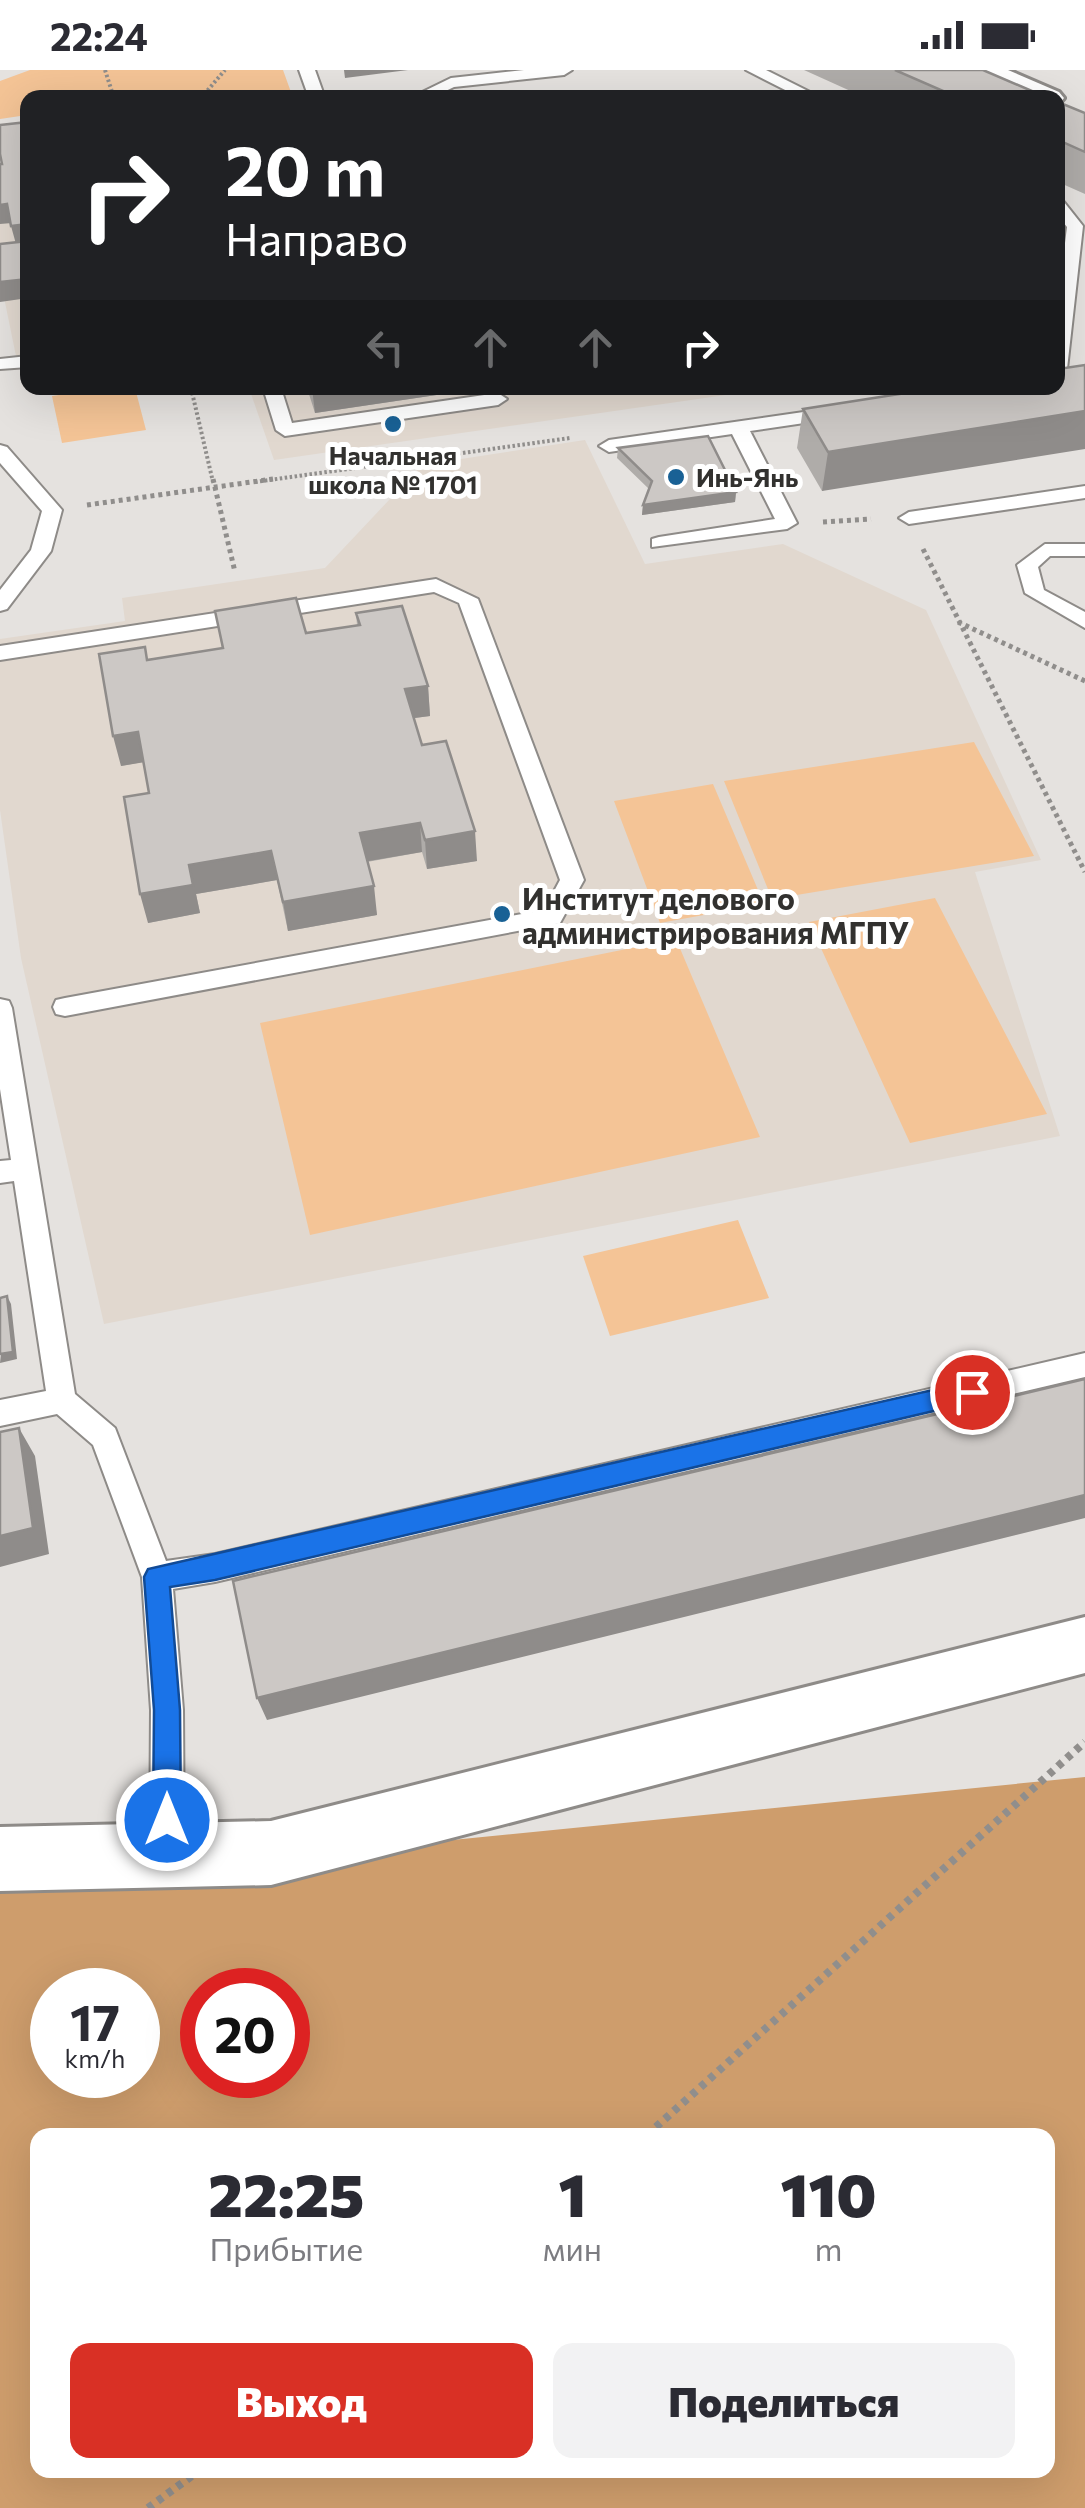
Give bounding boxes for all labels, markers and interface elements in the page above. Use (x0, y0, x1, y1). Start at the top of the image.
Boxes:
text: 22:24 (50, 12, 148, 59)
text: 20 m (225, 125, 385, 210)
icon: right (60, 130, 190, 260)
text: Направо (225, 210, 408, 265)
icon: left (358, 320, 413, 375)
icon: ahead (463, 320, 518, 375)
icon: ahead (568, 320, 623, 375)
icon: right (673, 320, 728, 375)
marker: Начальная школа № 1701 (382, 413, 404, 435)
place label: Начальная школа № 1701 (308, 440, 478, 499)
place label: Инь-Янь (696, 462, 798, 492)
marker: Инь-Янь (665, 466, 687, 488)
place label: Институт делового администрирования МГПУ (522, 879, 909, 950)
marker: Институт делового администрирования МГПУ (491, 903, 513, 925)
pin (930, 1350, 1015, 1435)
icon: arrive (945, 1365, 1000, 1420)
position arrow (115, 1768, 219, 1872)
speed limit sign: 20 (180, 1968, 310, 2098)
text: 17 (70, 1990, 120, 2051)
text: km/h (65, 2043, 125, 2073)
text: 22:25 (208, 2156, 364, 2229)
text: 1 (558, 2156, 586, 2229)
text: 110 (780, 2156, 877, 2229)
text: Прибытие (209, 2228, 363, 2268)
text: мин (543, 2228, 602, 2268)
text: m (815, 2228, 842, 2268)
button: Выход (70, 2343, 533, 2458)
button: Поделиться (553, 2343, 1015, 2458)

